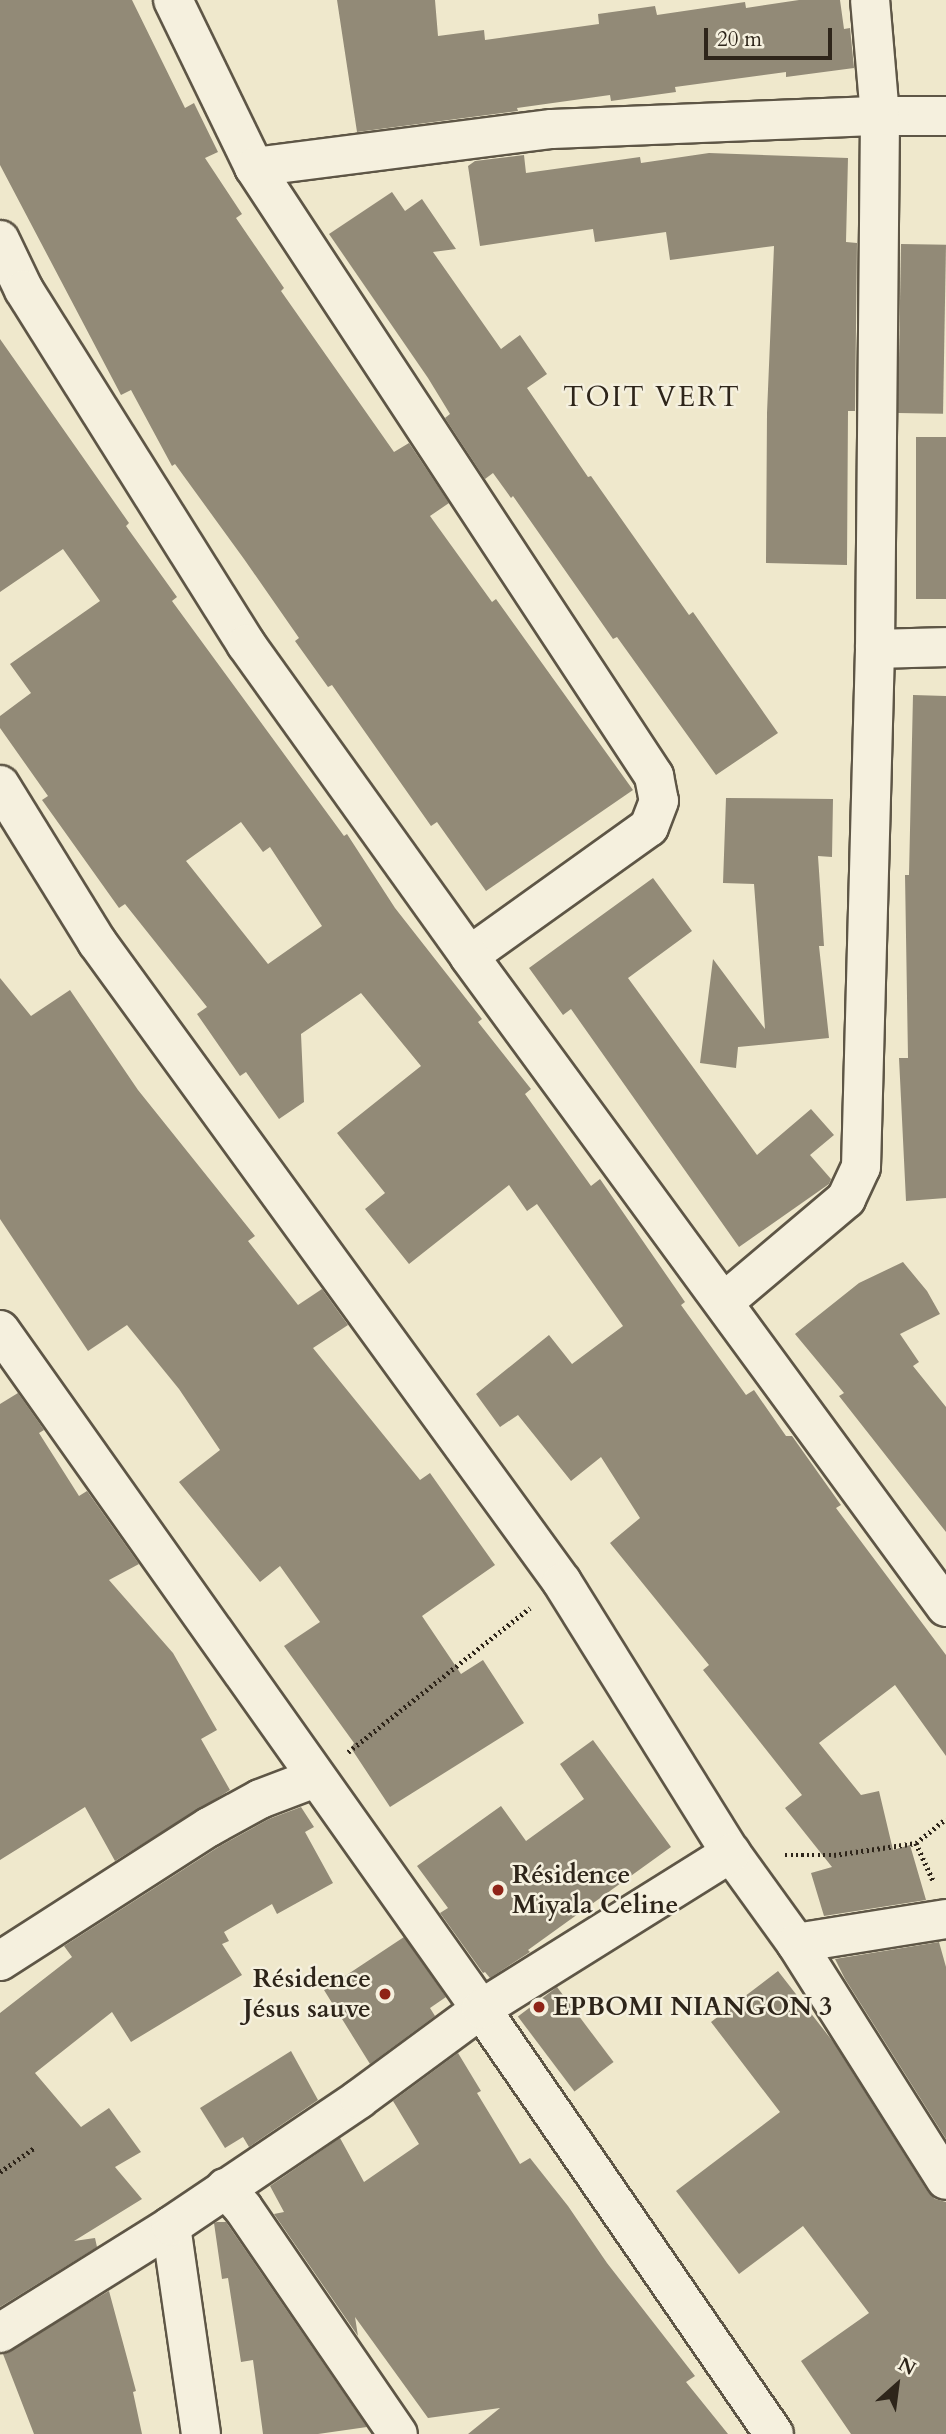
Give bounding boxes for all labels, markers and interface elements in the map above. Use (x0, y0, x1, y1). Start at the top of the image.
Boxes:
scale bar (708, 14, 836, 58)
text: 20 m (717, 25, 762, 54)
district label: TOIT VERT (564, 380, 740, 414)
place label: Résidence Miyala Celine (512, 1859, 678, 1920)
marker: Résidence Miyala Celine (490, 1882, 506, 1898)
place label: Résidence Jésus sauve (243, 1963, 371, 2024)
marker: Résidence Jésus sauve (377, 1986, 393, 2002)
place label: EPBOMI NIANGON 3 (553, 1991, 832, 2023)
marker: EPBOMI NIANGON 3 (531, 1999, 547, 2015)
north arrow (862, 2350, 932, 2420)
text: N (893, 2351, 920, 2382)

